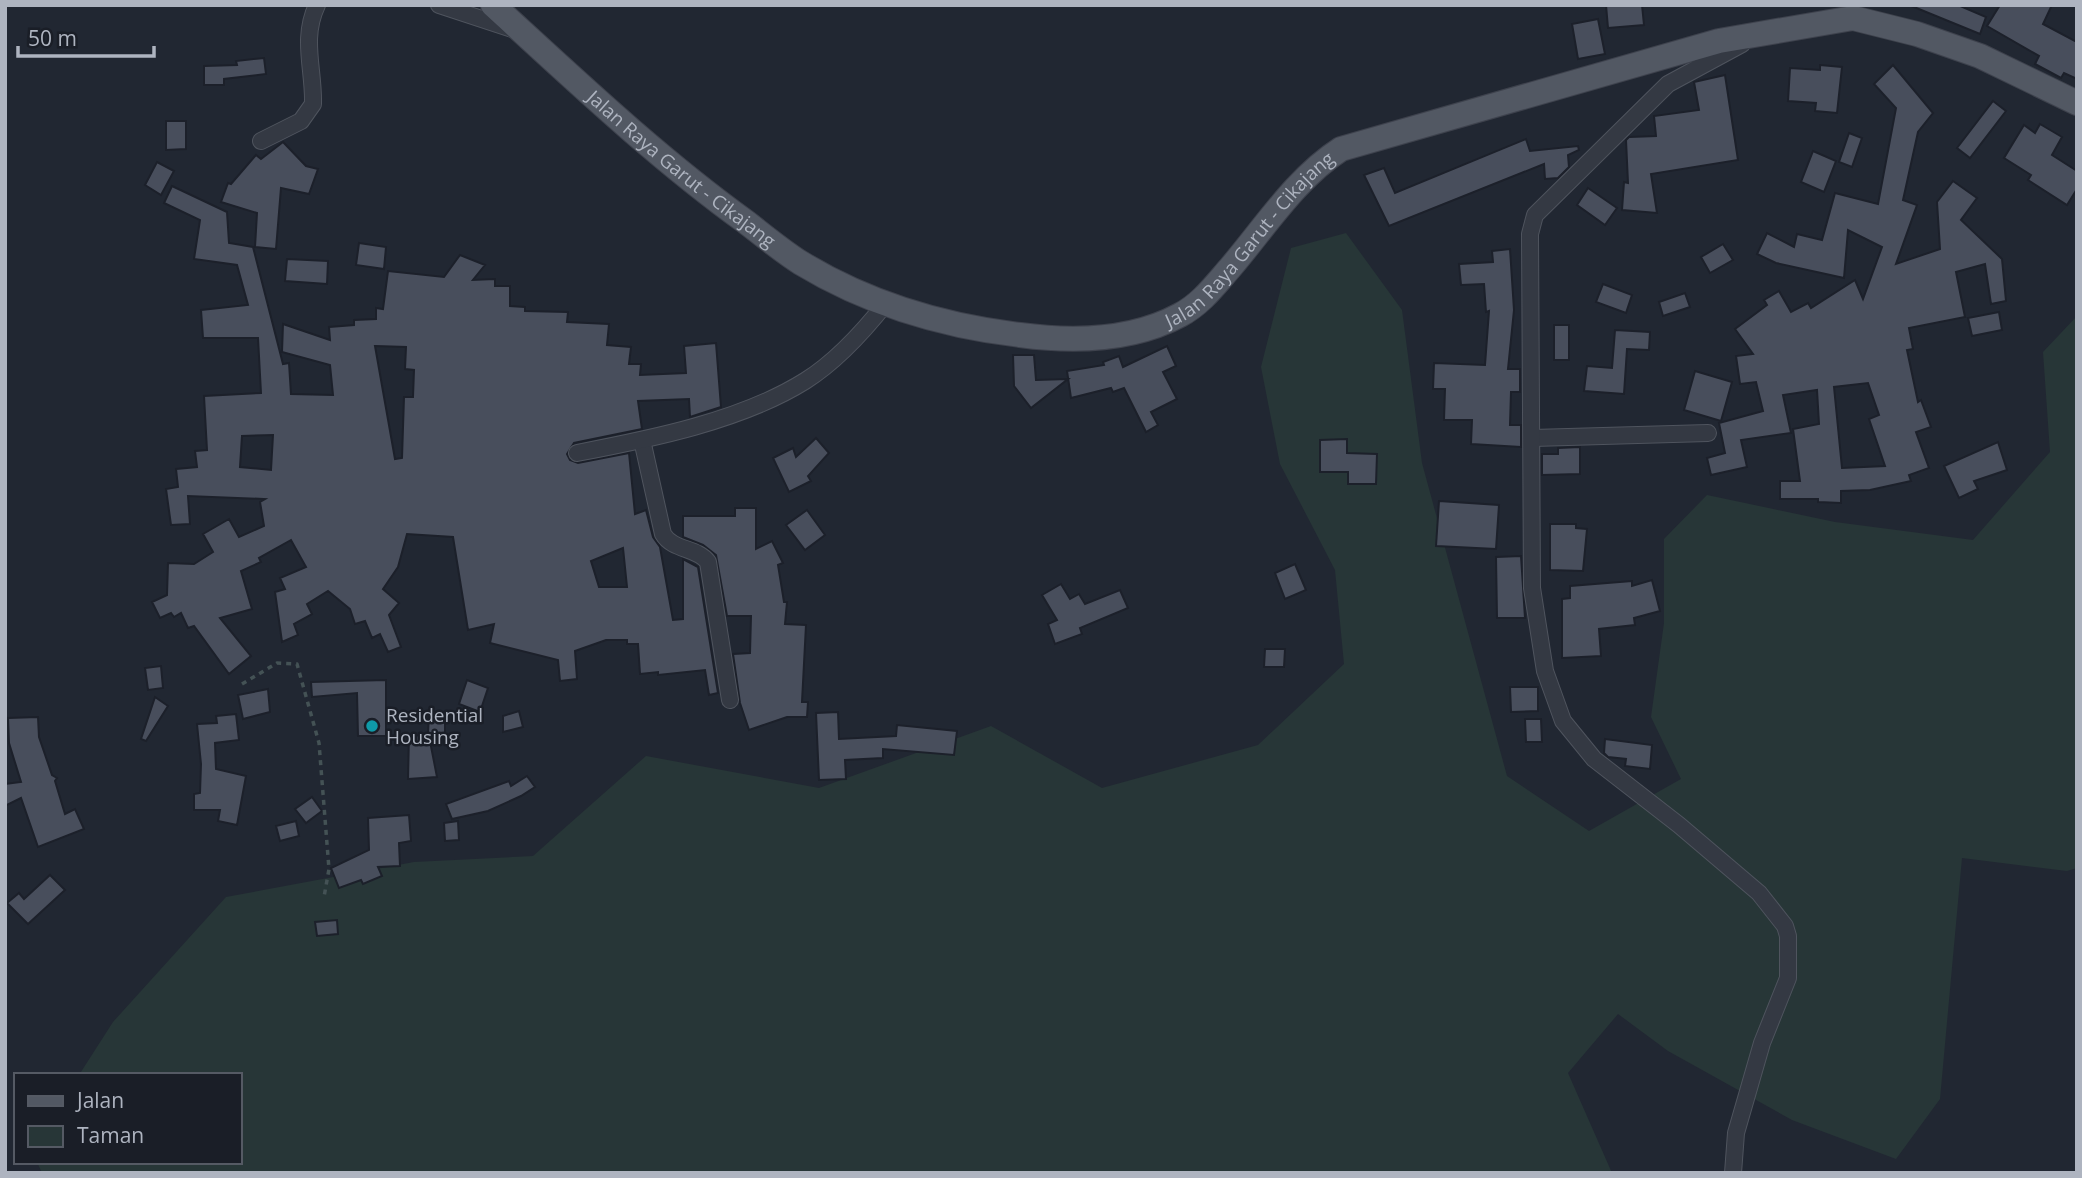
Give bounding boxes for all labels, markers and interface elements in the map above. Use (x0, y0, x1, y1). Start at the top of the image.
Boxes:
scale bar (18, 14, 154, 58)
text: 50 m (28, 24, 77, 52)
street label: Jalan Raya Garut - Cikajang (580, 83, 781, 254)
street label: Jalan Raya Garut - Cikajang (1159, 145, 1339, 334)
place label: Residential Housing (386, 702, 483, 750)
marker: Residential Housing (364, 718, 380, 734)
legend (14, 1073, 242, 1164)
text: Jalan (75, 1086, 124, 1114)
text: Taman (77, 1121, 144, 1149)

